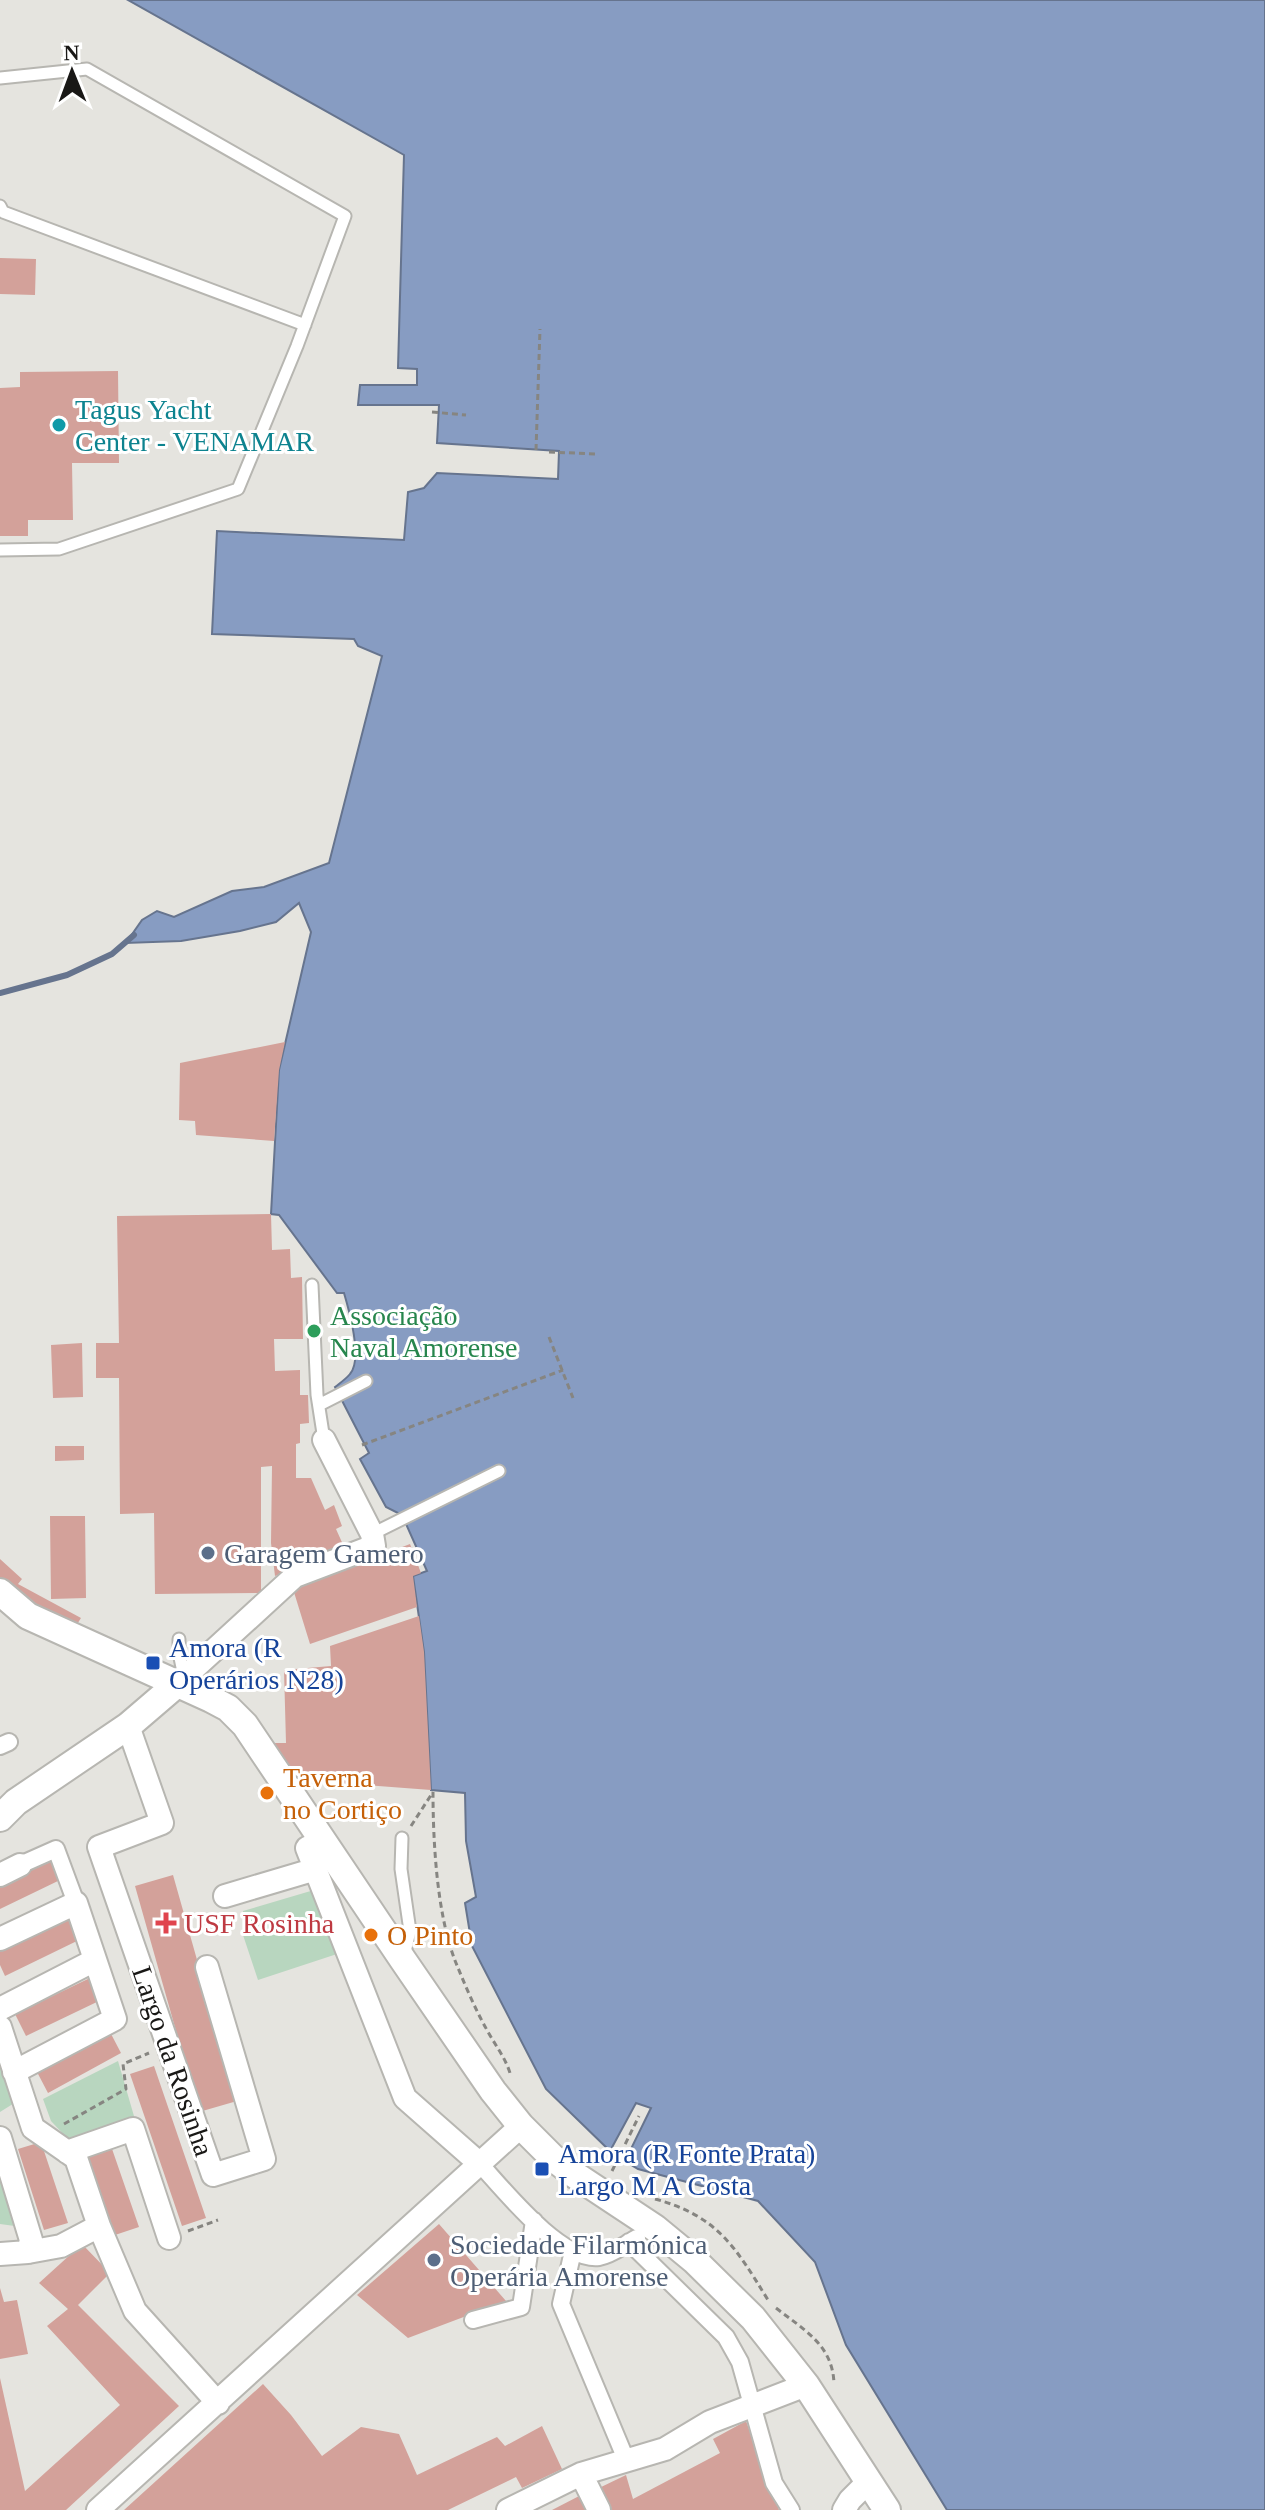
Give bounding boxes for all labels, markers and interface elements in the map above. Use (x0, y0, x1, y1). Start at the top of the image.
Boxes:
north arrow (32, 32, 112, 112)
text: N (63, 40, 80, 65)
place label: Tagus Yacht Center - VENAMAR (75, 394, 314, 457)
marker: Tagus Yacht Center - VENAMAR (50, 416, 68, 434)
place label: Associação Naval Amorense (330, 1300, 517, 1363)
marker: Associação Naval Amorense (305, 1322, 323, 1340)
place label: Garagem Gamero (224, 1538, 424, 1569)
marker: Garagem Gamero (199, 1544, 217, 1562)
place label: Amora (R Operários N28) (169, 1632, 344, 1695)
marker: Amora (R Operários N28) (144, 1654, 162, 1672)
place label: Taverna no Cortiço (283, 1762, 402, 1825)
marker: Taverna no Cortiço (258, 1784, 276, 1802)
place label: USF Rosinha (184, 1908, 335, 1939)
marker: USF Rosinha (155, 1912, 177, 1934)
place label: O Pinto (387, 1920, 473, 1951)
marker: O Pinto (362, 1926, 380, 1944)
street label: Largo da Rosinha (126, 1962, 220, 2160)
place label: Amora (R Fonte Prata) Largo M A Costa (558, 2138, 815, 2201)
marker: Amora (R Fonte Prata) Largo M A Costa (533, 2160, 551, 2178)
place label: Sociedade Filarmónica Operária Amorense (450, 2229, 708, 2292)
marker: Sociedade Filarmónica Operária Amorense (425, 2251, 443, 2269)

